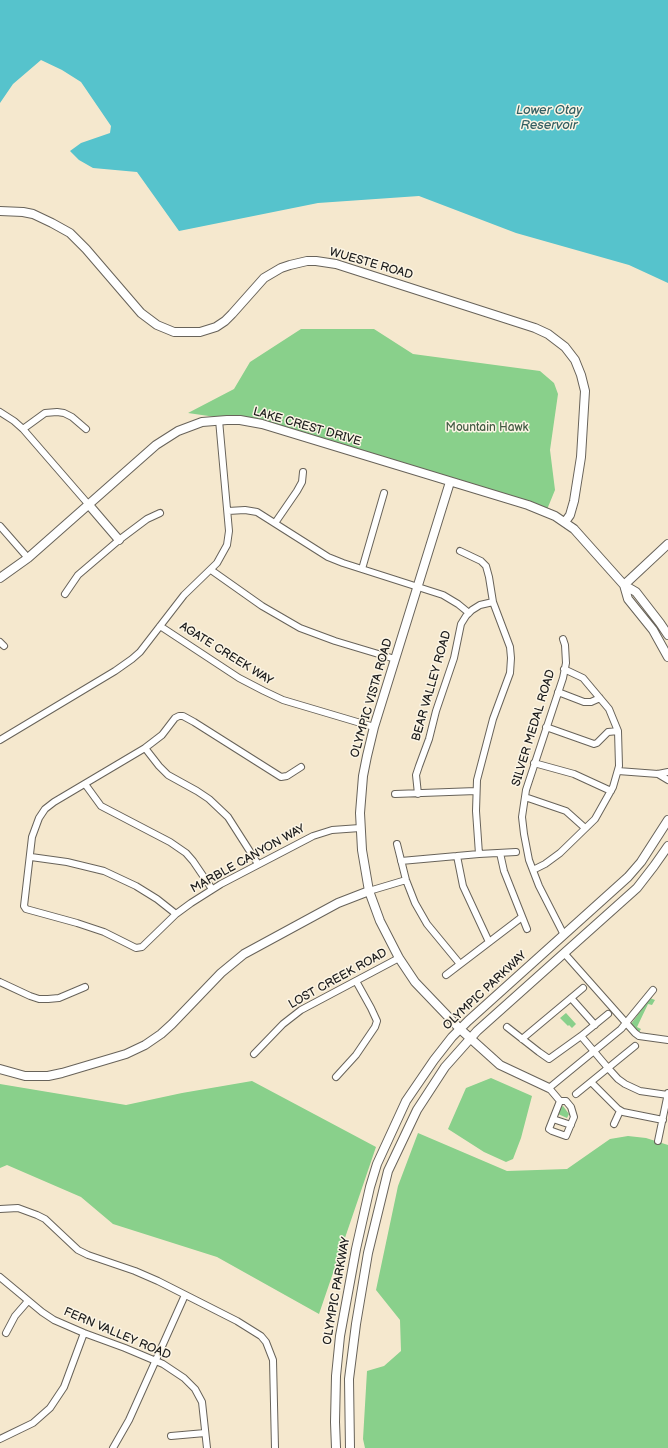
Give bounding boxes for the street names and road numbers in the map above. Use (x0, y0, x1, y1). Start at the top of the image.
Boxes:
street label: WUESTE ROAD (327, 245, 415, 283)
street label: LAKE CREST DRIVE (251, 405, 363, 449)
street label: AGATE CREEK WAY (177, 619, 275, 689)
street label: BEAR VALLEY ROAD (409, 629, 455, 743)
street label: OLYMPIC VISTA ROAD (348, 637, 396, 759)
street label: SILVER MEDAL ROAD (509, 668, 559, 788)
street label: MARBLE CANYON WAY (188, 822, 308, 896)
street label: LOST CREEK ROAD (286, 946, 390, 1012)
street label: OLYMPIC PARKWAY (440, 949, 530, 1033)
street label: OLYMPIC PARKWAY (320, 1236, 354, 1346)
street label: FERN VALLEY ROAD (61, 1305, 173, 1363)

